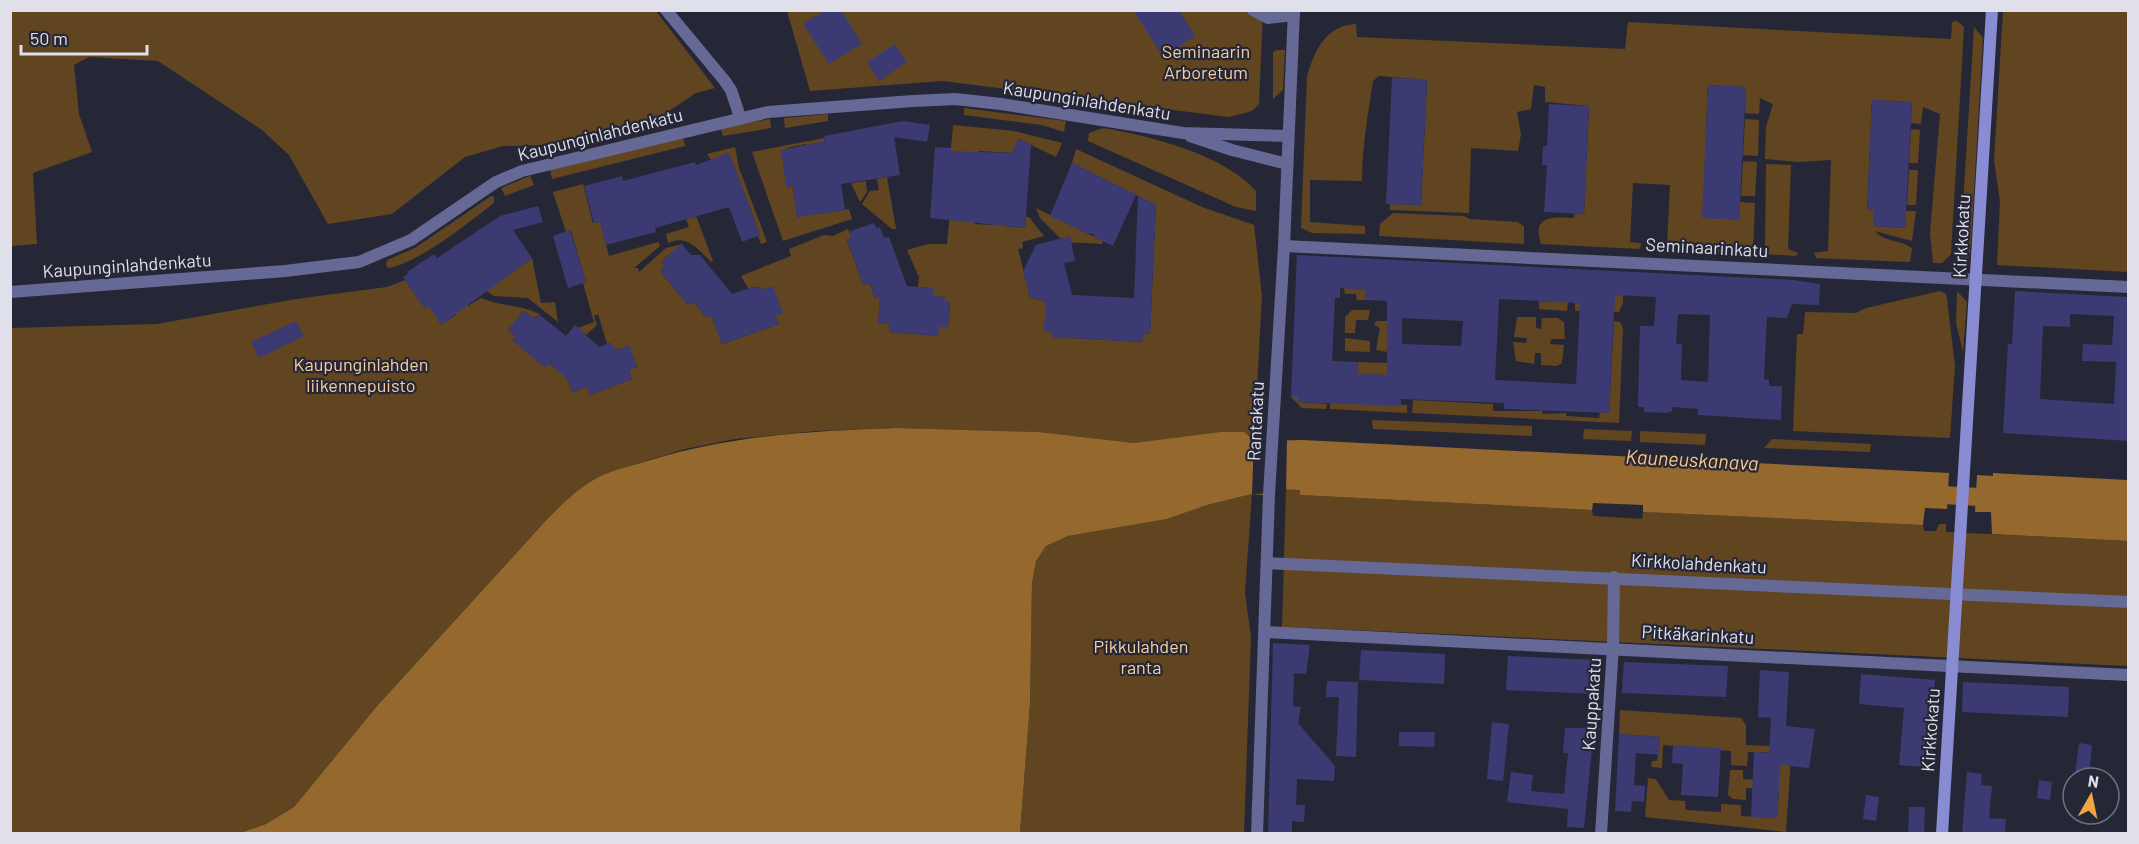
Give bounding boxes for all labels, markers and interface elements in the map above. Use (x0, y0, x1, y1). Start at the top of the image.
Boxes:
scale bar (21, 18, 147, 56)
text: 50 m (30, 27, 68, 49)
park label: Seminaarin Arboretum (1162, 40, 1250, 83)
street label: Kaupunginlahdenkatu (1002, 76, 1172, 124)
street label: Kaupunginlahdenkatu (515, 103, 685, 165)
street label: Kirkkokatu (1948, 194, 1974, 278)
street label: Seminaarinkatu (1645, 233, 1769, 261)
street label: Kaupunginlahdenkatu (42, 248, 212, 282)
park label: Kaupunginlahden liikennepuisto (293, 353, 429, 396)
street label: Rantakatu (1242, 381, 1268, 461)
water label: Kauneuskanava (1625, 444, 1759, 474)
street label: Kirkkolahdenkatu (1631, 548, 1767, 578)
street label: Pitkäkarinkatu (1641, 620, 1755, 648)
park label: Pikkulahden ranta (1094, 635, 1188, 678)
street label: Kauppakatu (1577, 657, 1605, 751)
street label: Kirkkokatu (1916, 687, 1944, 773)
north arrow (2061, 766, 2121, 826)
text: N (2087, 770, 2100, 791)

